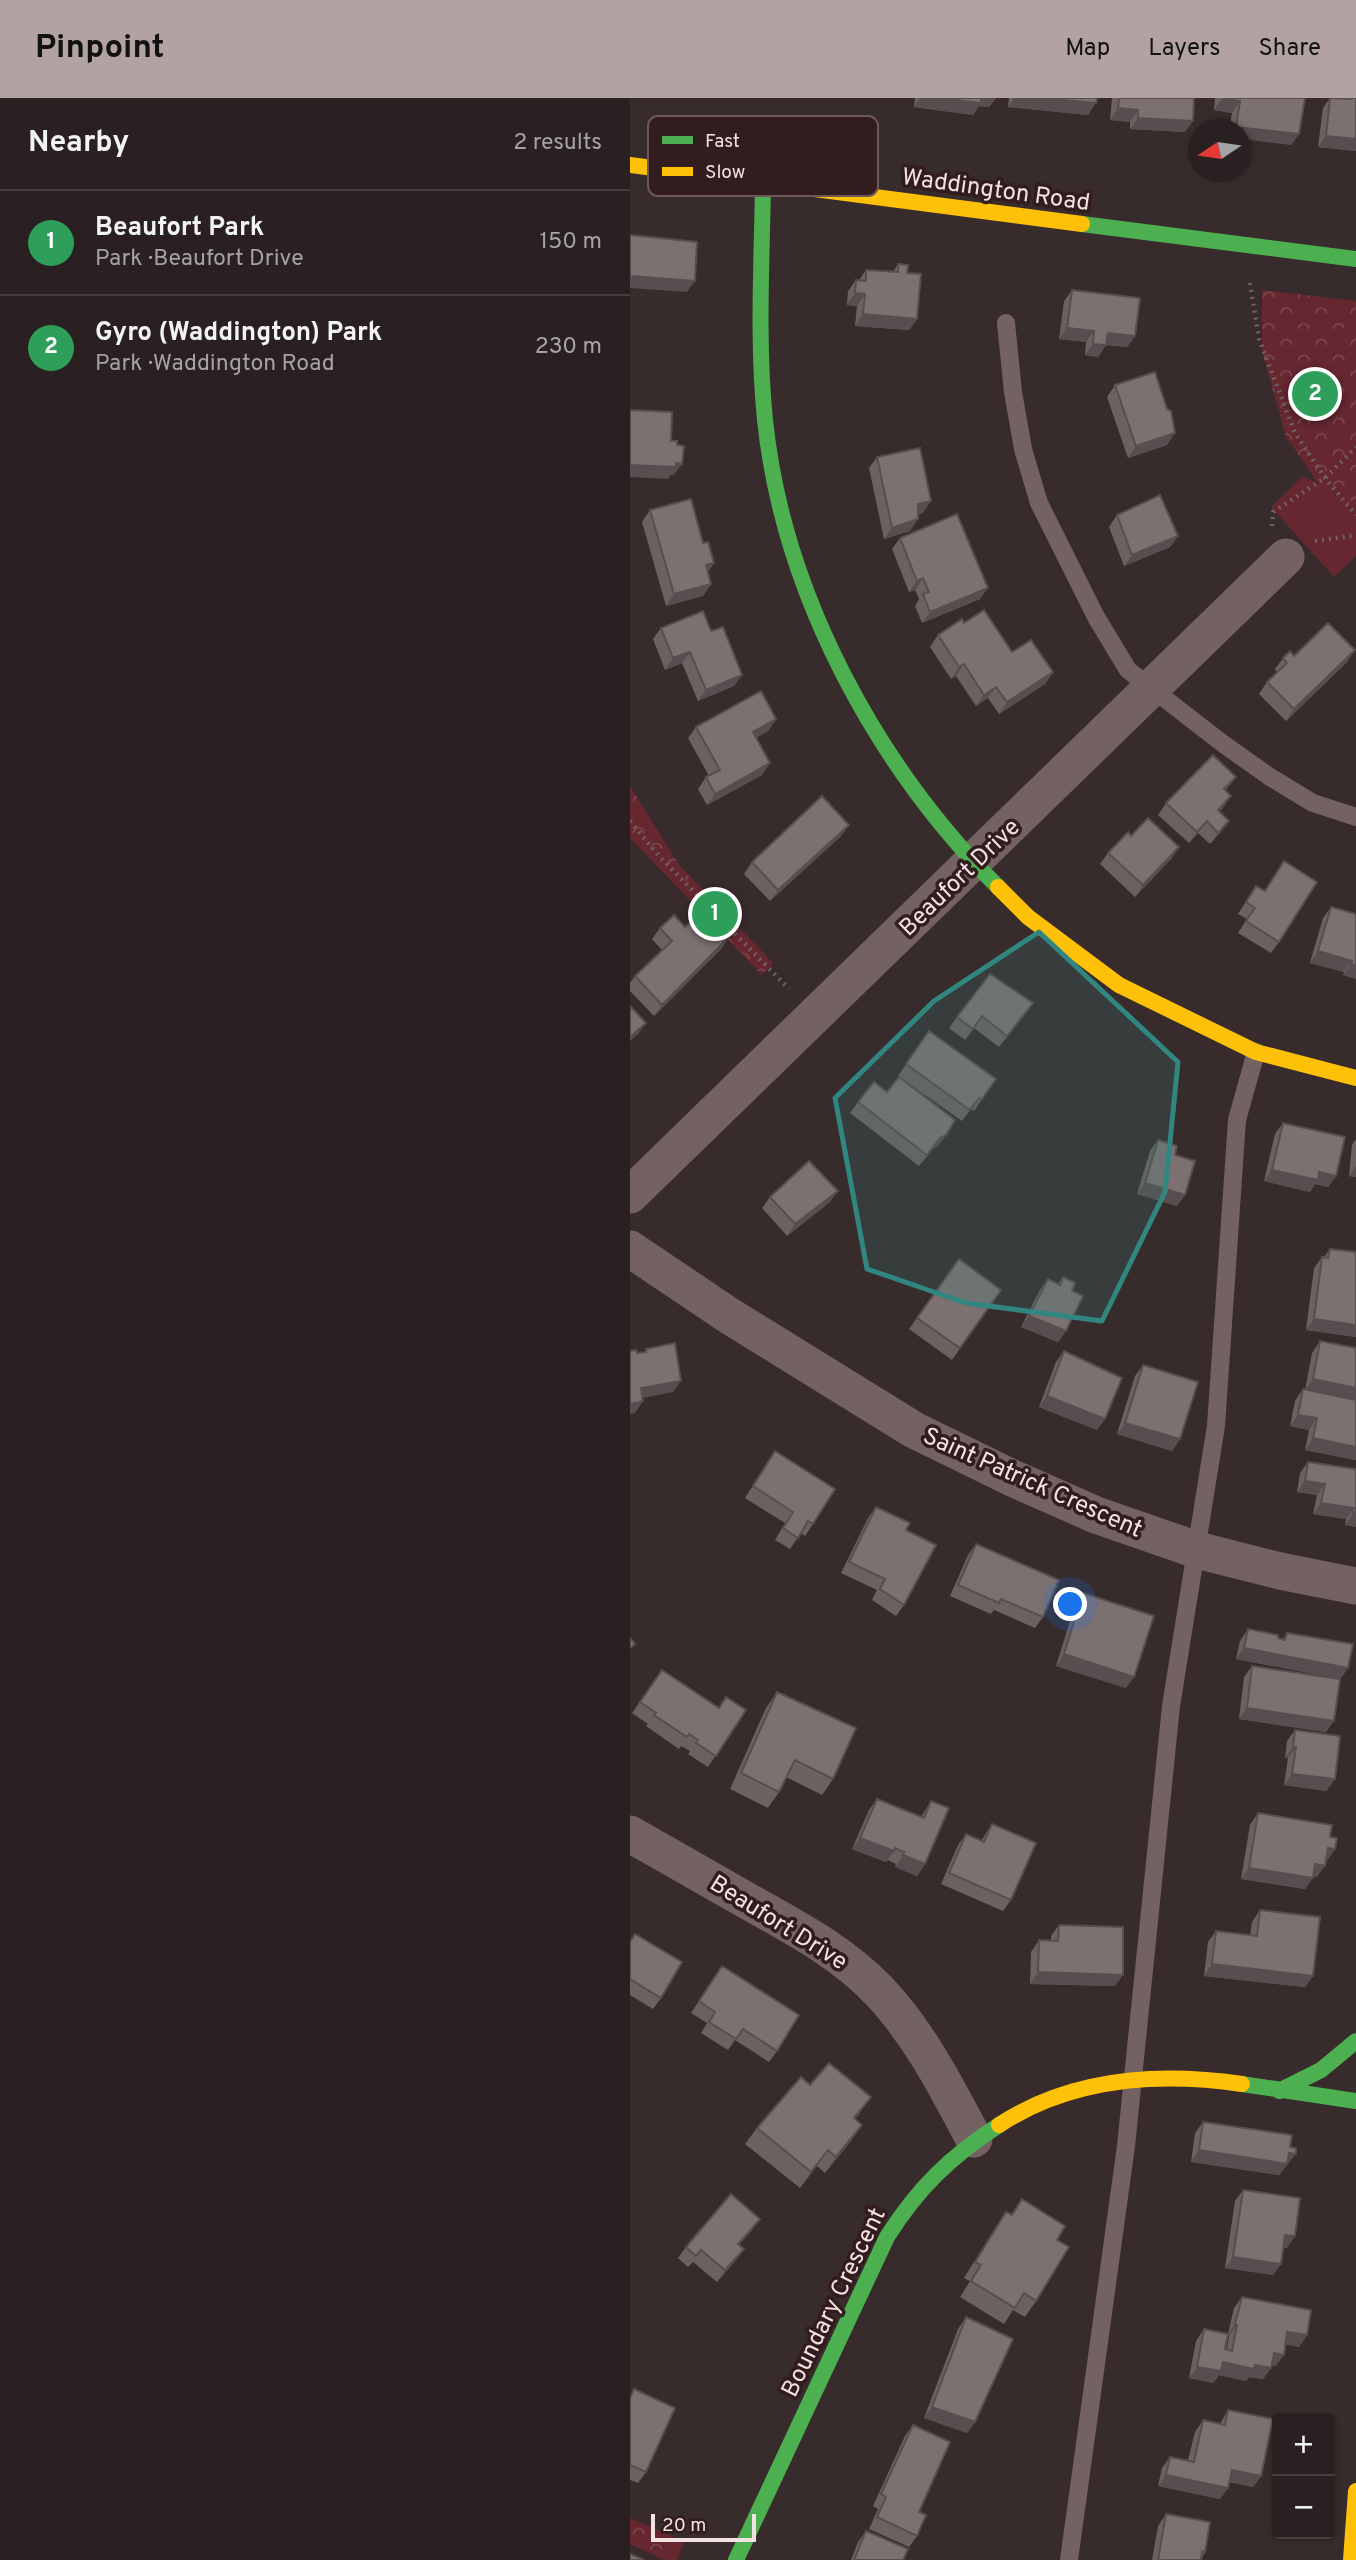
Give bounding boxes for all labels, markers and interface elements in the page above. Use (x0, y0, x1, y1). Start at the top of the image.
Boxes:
text: Pinpoint (35, 28, 164, 70)
text: Map (1065, 34, 1110, 64)
text: Layers (1148, 34, 1220, 64)
text: Share (1258, 34, 1321, 64)
legend (648, 116, 878, 196)
north arrow (1188, 119, 1251, 182)
text: Nearby (28, 125, 129, 162)
text: 2 results (513, 129, 602, 158)
text: Fast (705, 130, 740, 154)
text: Slow (705, 161, 745, 185)
street label: Waddington Road (900, 163, 1092, 219)
text: Beaufort Park (95, 212, 264, 245)
text: 1 (46, 228, 56, 257)
text: 150 m (540, 228, 602, 257)
text: Park · Beaufort Drive (95, 245, 304, 274)
text: Gyro (Waddington) Park (95, 317, 382, 350)
text: 2 (44, 333, 58, 362)
text: 230 m (535, 333, 602, 362)
text: Park · Waddington Road (95, 350, 335, 379)
pin: 2 (1292, 368, 1338, 420)
street label: Beaufort Drive (894, 813, 1027, 944)
pin: 1 (692, 888, 738, 940)
street label: Saint Patrick Crescent (918, 1422, 1147, 1546)
your location (1053, 1587, 1087, 1621)
street label: Beaufort Drive (703, 1869, 852, 1978)
street label: Boundary Crescent (776, 2203, 894, 2402)
map controls (1272, 2413, 1335, 2539)
button: + (1272, 2413, 1335, 2476)
button: − (1272, 2476, 1335, 2539)
scale bar (651, 2511, 756, 2543)
text: 20 m (662, 2514, 706, 2538)

